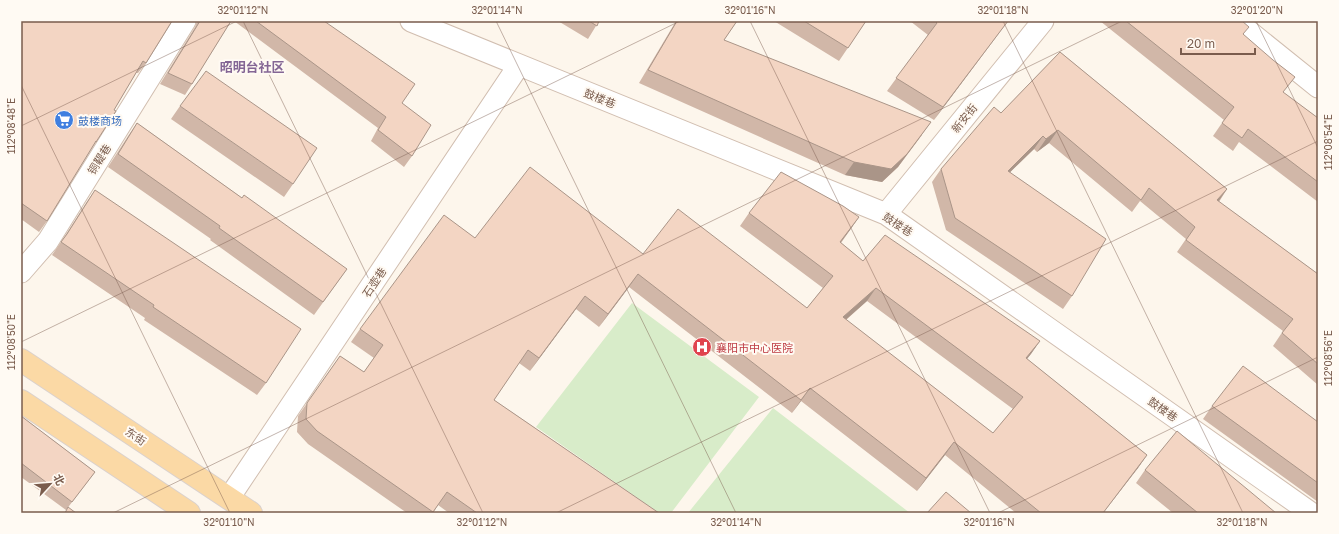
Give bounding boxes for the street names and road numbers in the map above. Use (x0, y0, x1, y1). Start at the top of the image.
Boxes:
street label: 鼓楼巷 (582, 86, 618, 110)
street label: 新安街 (949, 101, 979, 135)
street label: 铜鞮巷 (85, 142, 113, 176)
street label: 鼓楼巷 (881, 210, 915, 238)
street label: 石壶巷 (359, 265, 389, 299)
street label: 鼓楼巷 (1146, 394, 1180, 424)
street label: 东街 (123, 424, 149, 448)

